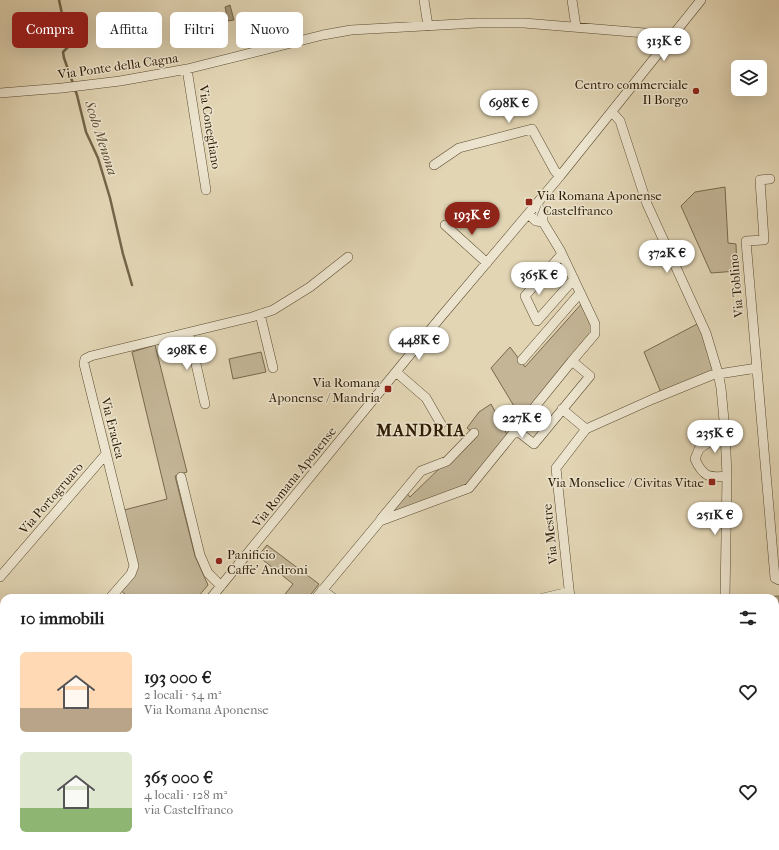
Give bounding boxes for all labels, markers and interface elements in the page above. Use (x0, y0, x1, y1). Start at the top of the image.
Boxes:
chip: Compra (12, 12, 88, 48)
chip: Affitta (96, 12, 162, 48)
chip: Filtri (170, 12, 228, 48)
chip: Nuovo (236, 12, 303, 48)
pin: 313K € (631, 28, 697, 62)
text: 313K € (646, 33, 682, 48)
street label: Via Ponte della Cagna (56, 50, 180, 82)
map controls (731, 60, 767, 96)
button: layers (731, 60, 767, 96)
place label: Centro commerciale Il Borgo (575, 77, 689, 107)
street label: Via Conegliano (196, 83, 224, 170)
marker: Centro commerciale Il Borgo (691, 86, 701, 96)
pin: 698K € (476, 90, 542, 124)
text: 698K € (489, 95, 529, 110)
water label: Scolo Menona (81, 98, 121, 177)
place label: Via Romana Aponense / Castelfranco (536, 188, 662, 218)
marker: Via Romana Aponense / Castelfranco (524, 197, 534, 207)
pin: 193K € (439, 202, 505, 236)
text: 193K € (454, 207, 490, 222)
pin: 372K € (634, 240, 700, 274)
text: 372K € (648, 245, 686, 260)
street label: Via Toblino (726, 253, 746, 319)
pin: 365K € (506, 262, 572, 296)
text: 365K € (520, 267, 558, 282)
pin: 448K € (386, 327, 452, 361)
text: 448K € (398, 332, 440, 347)
pin: 298K € (154, 337, 220, 371)
text: 298K € (167, 342, 207, 357)
place label: Via Romana Aponense / Mandria (268, 375, 381, 405)
marker: Via Romana Aponense / Mandria (383, 384, 393, 394)
street label: Via Eraclea (98, 395, 128, 461)
pin: 227K € (489, 405, 555, 439)
text: 227K € (502, 410, 542, 425)
district label: MANDRIA (375, 420, 466, 440)
pin: 235K € (682, 420, 748, 454)
street label: Via Romana Aponense (248, 423, 339, 531)
text: 235K € (696, 425, 734, 440)
street label: Via Portogruaro (15, 459, 86, 538)
place label: Via Monselice / Civitas Vitae (547, 475, 705, 490)
marker: Via Monselice / Civitas Vitae (707, 477, 717, 487)
pin: 251K € (682, 502, 748, 536)
street label: Via Mestre (539, 503, 561, 566)
text: 251K € (697, 507, 733, 522)
place label: Panificio Caffe' Androni (227, 547, 308, 577)
marker: Panificio Caffe' Androni (214, 556, 224, 566)
icon: filters (737, 607, 759, 629)
text: 10 immobili (20, 608, 104, 628)
text: 193 000 € (144, 667, 212, 687)
icon: home (52, 668, 100, 716)
icon: heart (737, 681, 759, 703)
text: 2 locali · 54 m² (144, 687, 222, 702)
text: Via Romana Aponense (144, 702, 269, 717)
text: 365 000 € (144, 767, 213, 787)
icon: home (52, 768, 100, 816)
icon: heart (737, 781, 759, 803)
text: 4 locali · 128 m² (144, 787, 227, 802)
text: via Castelfranco (144, 802, 233, 817)

